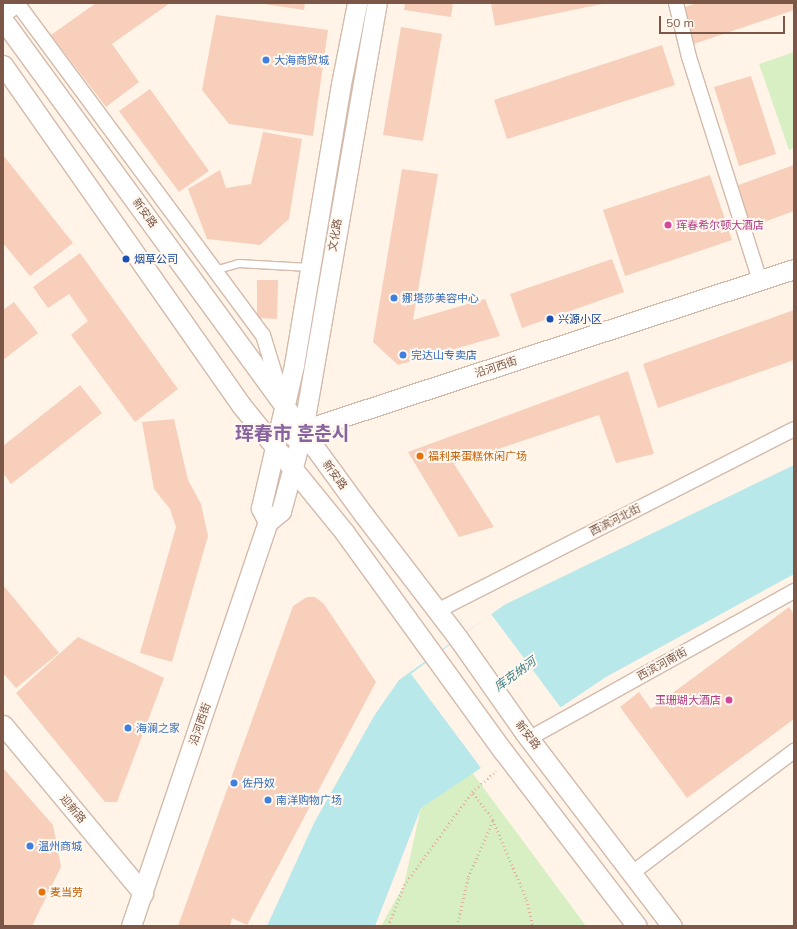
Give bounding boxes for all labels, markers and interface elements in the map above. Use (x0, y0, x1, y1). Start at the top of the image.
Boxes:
scale bar (661, 8, 787, 34)
text: 50 m (666, 15, 694, 30)
place label: 大海商贸城 (274, 53, 329, 67)
marker: 大海商贸城 (261, 55, 271, 65)
street label: 新安路 (130, 196, 160, 230)
street label: 文化路 (326, 218, 344, 252)
place label: 珲春希尔顿大酒店 (676, 218, 764, 232)
marker: 珲春希尔顿大酒店 (663, 220, 673, 230)
place label: 烟草公司 (134, 252, 178, 266)
marker: 烟草公司 (121, 254, 131, 264)
place label: 娜塔莎美容中心 (402, 291, 479, 305)
marker: 娜塔莎美容中心 (389, 293, 399, 303)
place label: 兴源小区 (558, 312, 602, 326)
marker: 兴源小区 (545, 314, 555, 324)
place label: 完达山专卖店 (411, 348, 477, 362)
marker: 完达山专卖店 (398, 350, 408, 360)
street label: 沿河西街 (473, 354, 519, 380)
district label: 珲春市 훈춘시 (235, 423, 349, 445)
place label: 福利来蛋糕休闲广场 (428, 449, 527, 463)
marker: 福利来蛋糕休闲广场 (415, 451, 425, 461)
street label: 新安路 (320, 458, 350, 492)
street label: 西滨河北街 (588, 502, 642, 538)
street label: 西滨河南街 (635, 645, 689, 683)
water label: 库克纳河 (491, 654, 539, 694)
place label: 玉珊瑚大酒店 (655, 693, 721, 707)
marker: 玉珊瑚大酒店 (724, 695, 734, 705)
street label: 沿河西街 (187, 701, 213, 747)
street label: 新安路 (513, 718, 543, 752)
place label: 海澜之家 (136, 721, 180, 735)
marker: 海澜之家 (123, 723, 133, 733)
place label: 佐丹奴 (242, 776, 275, 790)
marker: 佐丹奴 (229, 778, 239, 788)
street label: 迎新路 (57, 792, 89, 826)
place label: 南洋购物广场 (276, 793, 342, 807)
marker: 南洋购物广场 (263, 795, 273, 805)
place label: 温州商城 (38, 839, 82, 853)
marker: 温州商城 (25, 841, 35, 851)
place label: 麦当劳 (50, 885, 83, 899)
marker: 麦当劳 (37, 887, 47, 897)

